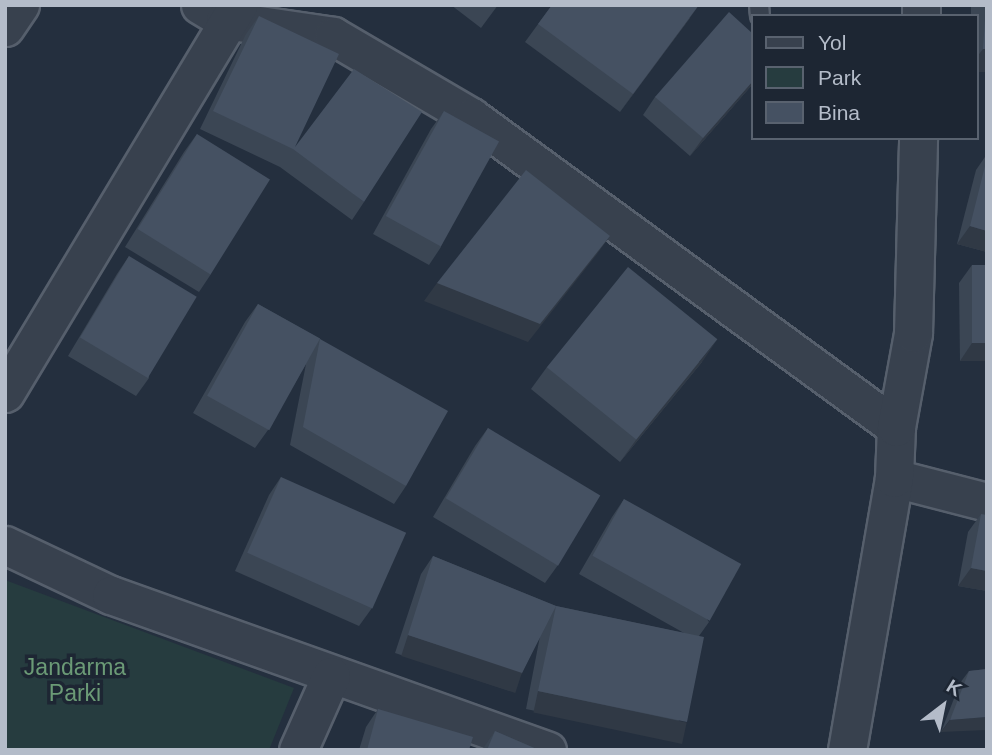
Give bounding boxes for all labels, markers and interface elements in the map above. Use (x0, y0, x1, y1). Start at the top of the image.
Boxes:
legend (750, 14, 978, 140)
text: Yol (818, 31, 846, 54)
text: Park (818, 66, 861, 89)
text: Bina (818, 101, 860, 124)
park label: Jandarma Parki (24, 653, 126, 707)
north arrow (908, 671, 978, 741)
text: K (943, 675, 966, 700)

